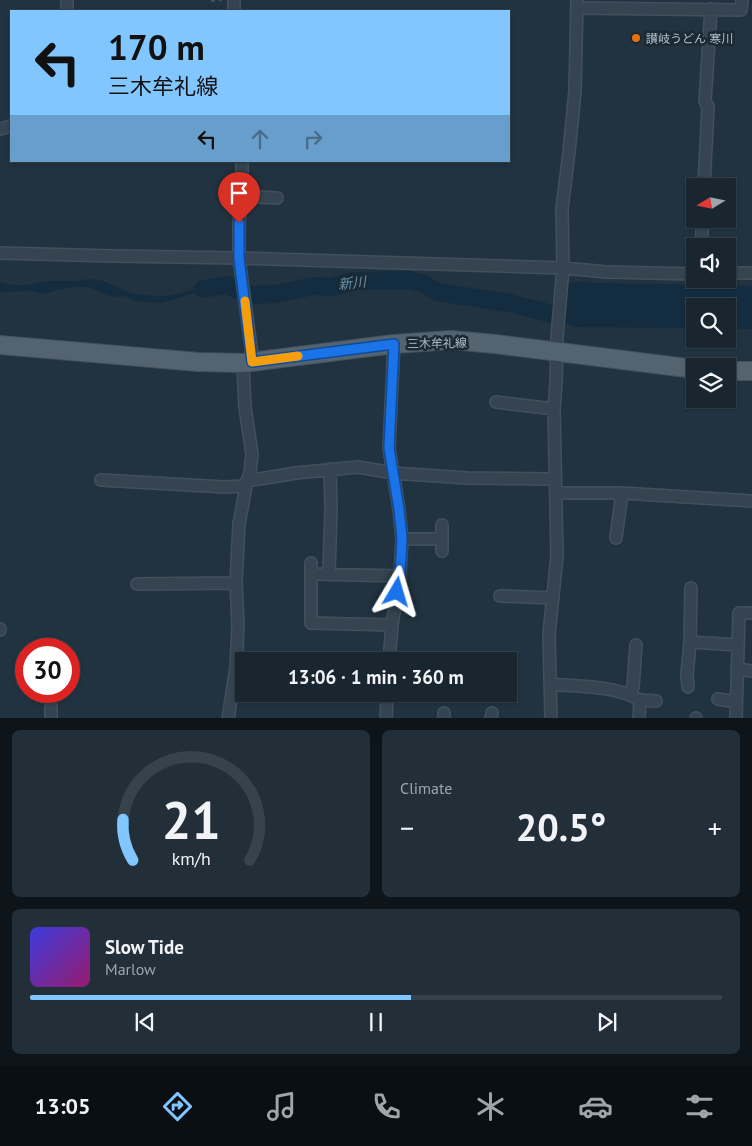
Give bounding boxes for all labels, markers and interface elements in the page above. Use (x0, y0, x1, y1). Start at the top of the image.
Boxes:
text: 170 m (108, 24, 205, 70)
icon: left (25, 30, 90, 95)
place label: 讃岐うどん 寒川 (646, 31, 733, 46)
marker: 讃岐うどん 寒川 (630, 32, 642, 44)
text: 三木牟礼線 (108, 72, 218, 100)
icon: left (193, 125, 221, 153)
icon: ahead (246, 125, 274, 153)
icon: right (299, 125, 327, 153)
pin (218, 172, 260, 223)
north arrow (686, 178, 736, 228)
map controls (686, 178, 736, 408)
icon: arrive (225, 179, 253, 207)
button: sound (686, 238, 736, 288)
water label: 新川 (337, 272, 369, 293)
button: search (686, 298, 736, 348)
street label: 三木牟礼線 (407, 335, 467, 351)
button: layers (686, 358, 736, 408)
position arrow (370, 565, 422, 617)
speed limit sign: 30 (15, 638, 80, 703)
text: 13:06 · 1 min · 360 m (288, 665, 464, 689)
text: Climate (400, 778, 452, 798)
text: 21 (162, 786, 220, 853)
text: 20.5° (516, 802, 606, 851)
text: − (400, 809, 414, 846)
text: + (708, 809, 722, 846)
text: km/h (171, 847, 211, 870)
text: Slow Tide (105, 935, 184, 959)
text: Marlow (105, 959, 156, 979)
icon: previous (131, 1008, 159, 1036)
icon: pause (362, 1008, 390, 1036)
icon: next (593, 1008, 621, 1036)
icon: directions (160, 1089, 195, 1124)
icon: music (264, 1089, 299, 1124)
icon: phone (369, 1089, 404, 1124)
icon: climate (473, 1089, 508, 1124)
icon: car (578, 1089, 613, 1124)
icon: filters (682, 1089, 717, 1124)
text: 13:05 (35, 1092, 91, 1120)

